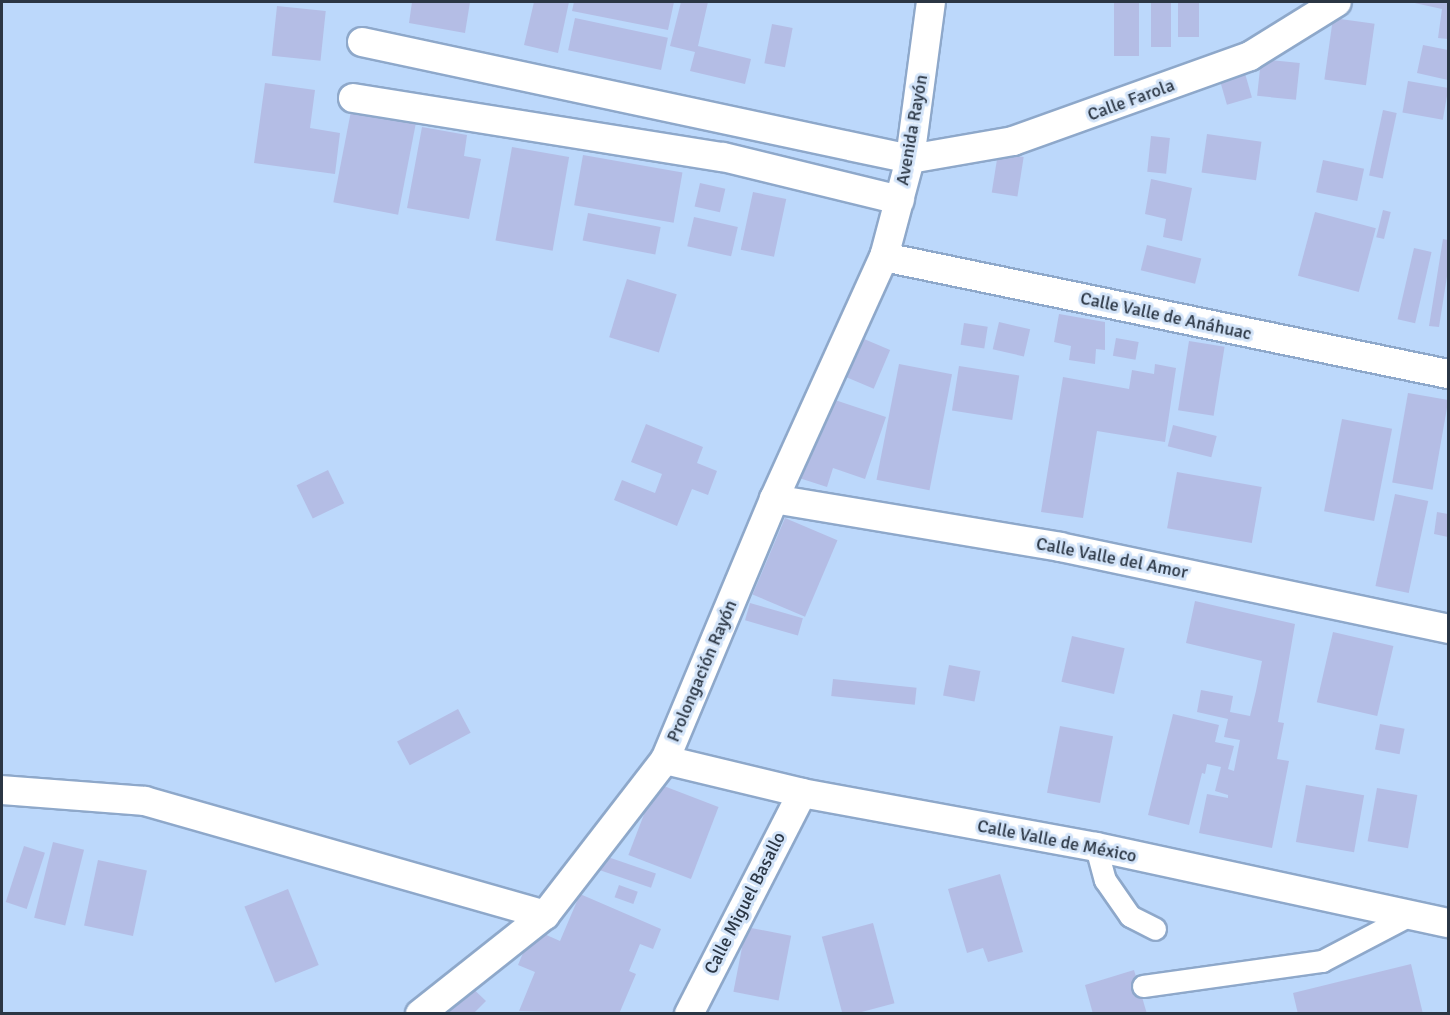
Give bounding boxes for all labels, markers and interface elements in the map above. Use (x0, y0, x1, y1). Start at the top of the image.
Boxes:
street label: Avenida Rayón (892, 73, 932, 187)
street label: Calle Farola (1085, 74, 1177, 126)
street label: Calle Valle de Anáhuac (1078, 287, 1254, 345)
street label: Calle Valle del Amor (1034, 533, 1190, 583)
street label: Prolongación Rayón (662, 597, 742, 745)
street label: Calle Valle de México (975, 815, 1139, 867)
street label: Calle Miguel Basallo (700, 828, 790, 978)

